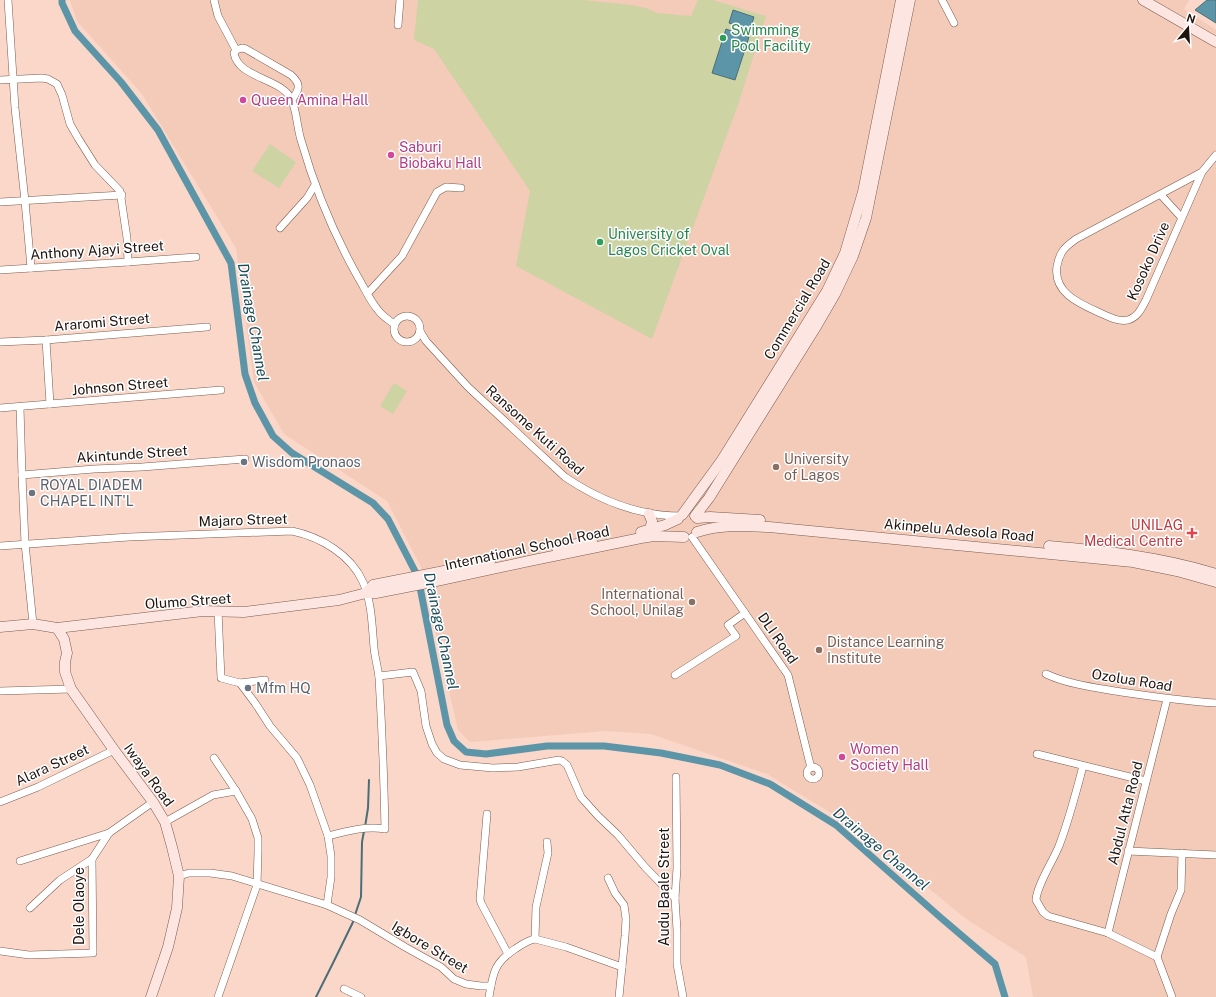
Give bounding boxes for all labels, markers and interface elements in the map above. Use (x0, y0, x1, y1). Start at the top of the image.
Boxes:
north arrow (1168, 8, 1208, 48)
text: N (1185, 11, 1197, 26)
place label: Swimming Pool Facility (731, 22, 811, 54)
marker: Swimming Pool Facility (718, 33, 728, 43)
place label: Queen Amina Hall (251, 92, 368, 108)
marker: Queen Amina Hall (238, 95, 248, 105)
place label: Saburi Biobaku Hall (399, 139, 482, 171)
marker: Saburi Biobaku Hall (386, 150, 396, 160)
street label: Kosoko Drive (1124, 219, 1172, 303)
place label: University of Lagos Cricket Oval (608, 226, 730, 258)
street label: Anthony Ajayi Street (29, 237, 165, 263)
marker: University of Lagos Cricket Oval (595, 237, 605, 247)
street label: Commercial Road (761, 256, 833, 362)
water label: Drainage Channel (235, 262, 272, 382)
street label: Araromi Street (53, 310, 151, 334)
street label: Johnson Street (71, 374, 169, 398)
street label: Ransome Kuti Road (483, 382, 587, 478)
street label: Akintunde Street (76, 442, 188, 466)
place label: University of Lagos (784, 451, 850, 483)
place label: Wisdom Pronaos (252, 454, 361, 470)
marker: Wisdom Pronaos (239, 457, 249, 467)
marker: University of Lagos (771, 462, 781, 472)
place label: ROYAL DIADEM CHAPEL INT'L (40, 477, 143, 509)
marker: ROYAL DIADEM CHAPEL INT'L (27, 488, 37, 498)
street label: Majaro Street (198, 510, 288, 530)
street label: Akinpelu Adesola Road (883, 515, 1035, 545)
place label: UNILAG Medical Centre (1084, 517, 1183, 549)
street label: International School Road (443, 523, 611, 573)
marker: UNILAG Medical Centre (1186, 527, 1198, 539)
water label: Drainage Channel (421, 571, 462, 691)
place label: International School, Unilag (590, 586, 684, 618)
street label: Olumo Street (144, 590, 232, 612)
marker: International School, Unilag (687, 597, 697, 607)
street label: DLI Road (755, 610, 801, 666)
place label: Distance Learning Institute (827, 634, 945, 666)
marker: Distance Learning Institute (814, 645, 824, 655)
street label: Ozolua Road (1091, 666, 1173, 694)
place label: Mfm HQ (256, 680, 311, 696)
marker: Mfm HQ (243, 683, 253, 693)
street label: Iwaya Road (121, 740, 177, 810)
street label: Alara Street (13, 741, 91, 789)
place label: Women Society Hall (850, 741, 929, 773)
marker: Women Society Hall (837, 752, 847, 762)
street label: Abdul Atta Road (1104, 760, 1146, 866)
water label: Drainage Channel (830, 804, 933, 894)
street label: Audu Baale Street (656, 828, 672, 946)
street label: Dele Olaoye (71, 867, 87, 945)
street label: Igbore Street (389, 918, 471, 976)

